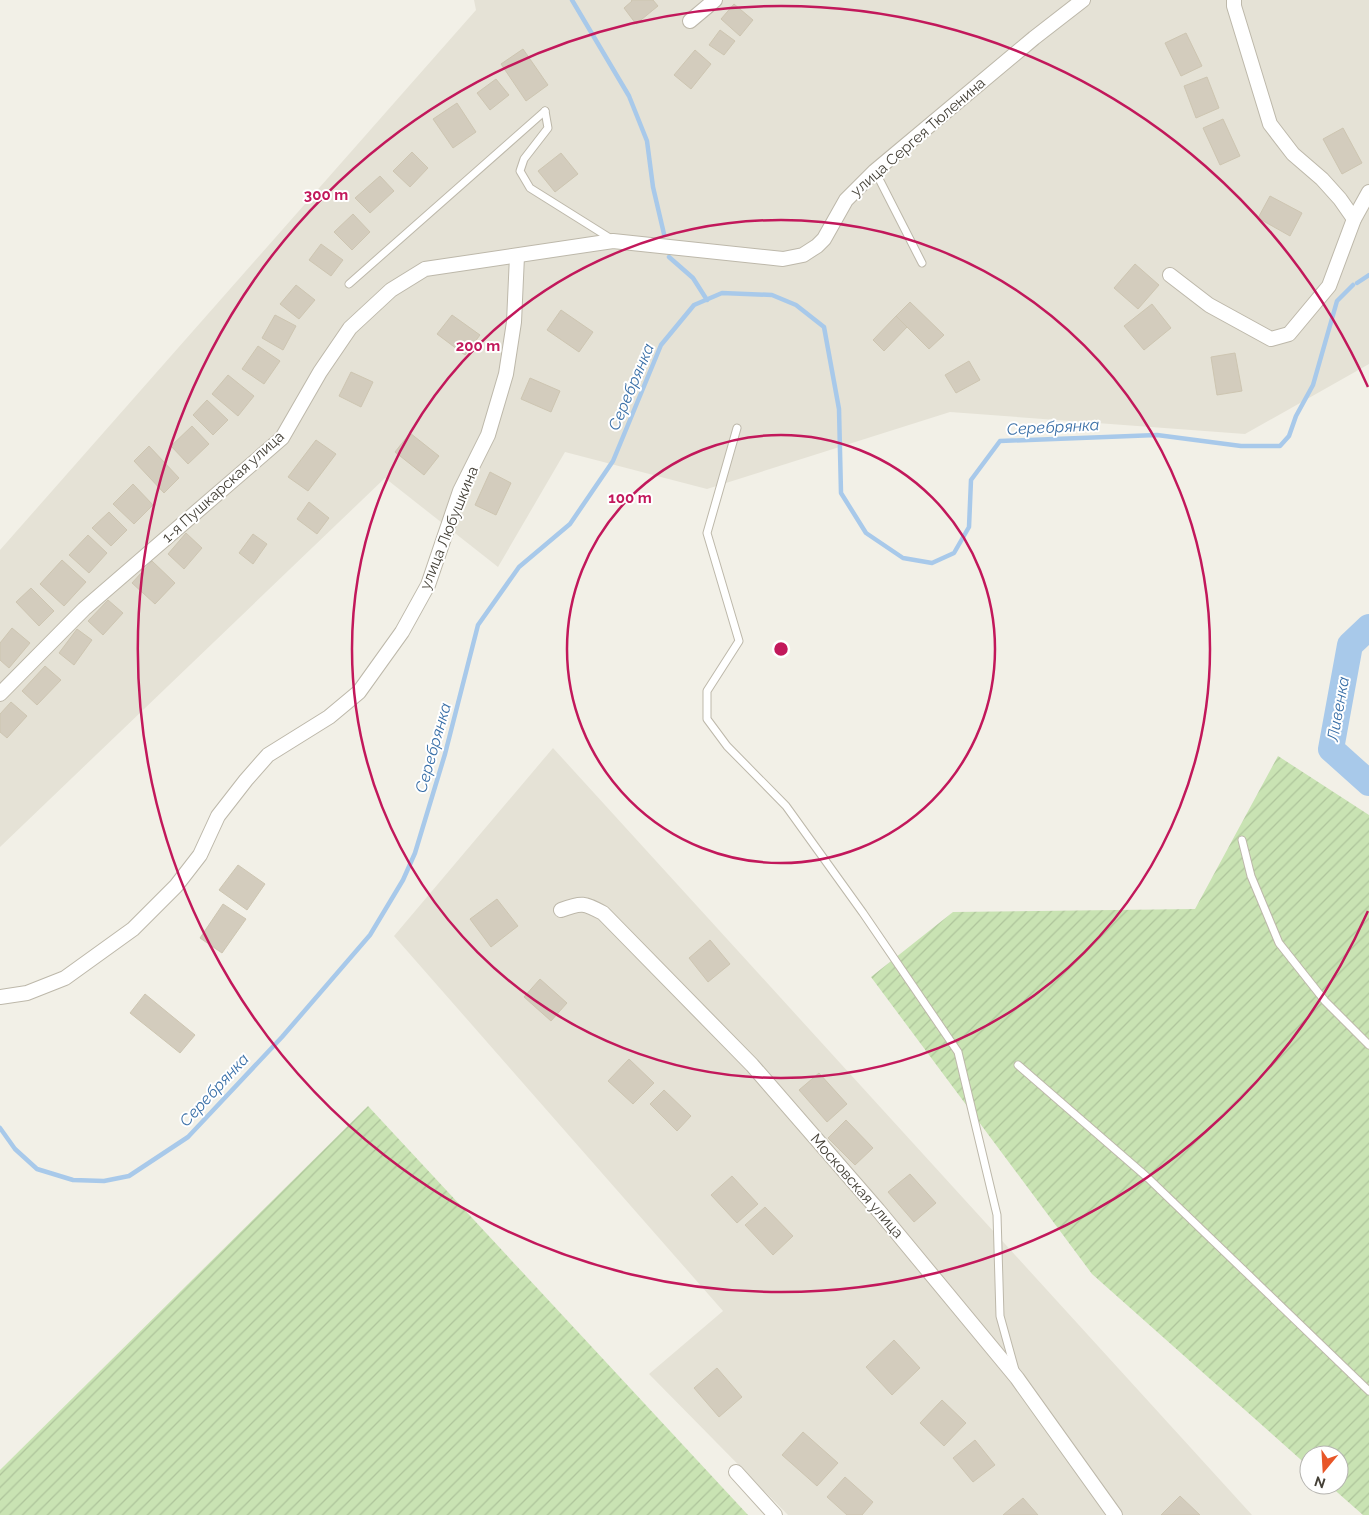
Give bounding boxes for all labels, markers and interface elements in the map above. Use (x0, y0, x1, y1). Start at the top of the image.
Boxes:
street label: улица Сергея Тюленина (847, 74, 989, 200)
text: 300 m (304, 186, 348, 204)
text: 200 m (456, 337, 500, 355)
water label: Серебрянка (604, 340, 658, 433)
water label: Серебрянка (1006, 415, 1100, 439)
street label: 1-я Пушкарская улица (158, 427, 288, 547)
street label: улица Любушкина (416, 464, 482, 592)
text: 100 m (608, 489, 652, 507)
centre of rings (772, 640, 790, 658)
water label: Ливенка (1323, 675, 1353, 744)
water label: Серебрянка (411, 700, 455, 795)
water label: Серебрянка (175, 1049, 253, 1130)
street label: Московская улица (807, 1130, 907, 1242)
north arrow (1299, 1445, 1349, 1495)
text: N (1312, 1473, 1328, 1492)

